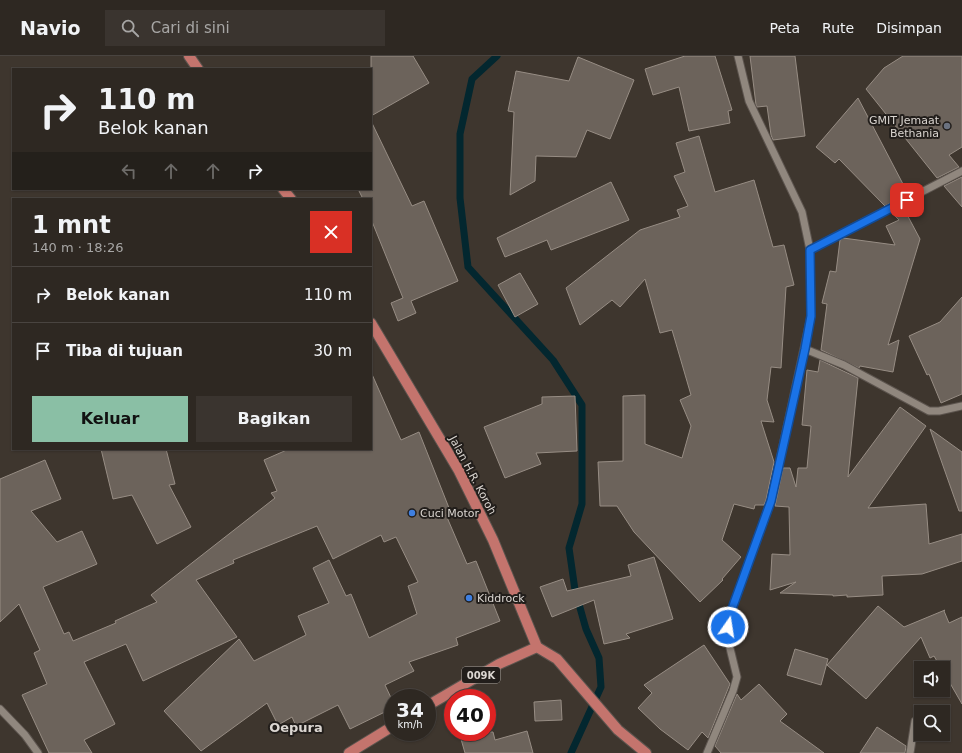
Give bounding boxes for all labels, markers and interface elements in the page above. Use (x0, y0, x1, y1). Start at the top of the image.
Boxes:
search box (105, 10, 385, 46)
text: Navio (20, 17, 81, 39)
icon: search (119, 17, 141, 39)
text: Cari di sini (151, 19, 230, 37)
text: Peta (769, 20, 800, 36)
text: Rute (822, 20, 854, 36)
text: Disimpan (876, 20, 942, 36)
text: 110 m (98, 83, 195, 116)
icon: right (32, 84, 84, 136)
place label: GMIT Jemaat Bethania (869, 114, 940, 140)
text: Belok kanan (98, 117, 209, 138)
marker: GMIT Jemaat Bethania (942, 121, 952, 131)
icon: left (118, 160, 140, 182)
icon: ahead (160, 160, 182, 182)
icon: ahead (202, 160, 224, 182)
icon: right (244, 160, 266, 182)
pin (890, 183, 924, 217)
icon: arrive (896, 189, 918, 211)
text: 1 mnt (32, 211, 111, 239)
button: close (310, 211, 352, 253)
text: 140 m · 18:26 (32, 240, 123, 255)
icon: right (32, 284, 54, 306)
text: Belok kanan (66, 286, 170, 304)
text: 110 m (304, 286, 352, 304)
icon: arrive (32, 340, 54, 362)
text: Tiba di tujuan (66, 342, 183, 360)
text: 30 m (314, 342, 352, 360)
button: Keluar (32, 396, 188, 442)
button: Bagikan (196, 396, 352, 442)
street label: Jalan H.R. Koroh (446, 433, 499, 517)
place label: Cuci Motor (420, 507, 480, 520)
marker: Cuci Motor (407, 508, 417, 518)
place label: Kiddrock (477, 592, 525, 605)
marker: Kiddrock (464, 593, 474, 603)
position arrow (707, 606, 749, 648)
map controls (914, 661, 950, 741)
button: sound (914, 661, 950, 697)
road number: 009K (462, 667, 500, 683)
speed limit sign: 40 (444, 689, 496, 741)
text: 34 (396, 698, 424, 722)
button: search (914, 705, 950, 741)
text: km/h (397, 719, 423, 730)
district label: Oepura (269, 720, 323, 735)

